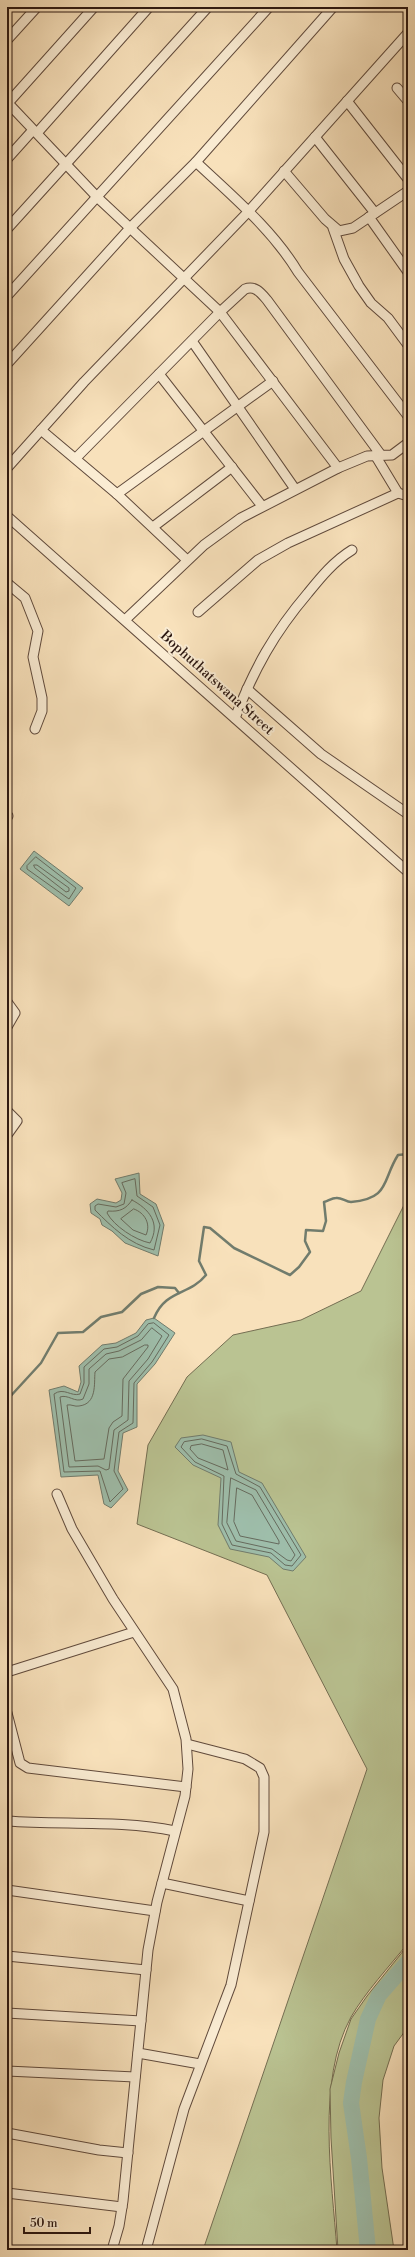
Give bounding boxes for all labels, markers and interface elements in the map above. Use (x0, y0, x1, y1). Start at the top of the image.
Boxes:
street label: Bophuthatswana Street (156, 626, 278, 739)
scale bar (24, 2209, 90, 2235)
text: 50 m (30, 2216, 58, 2231)

